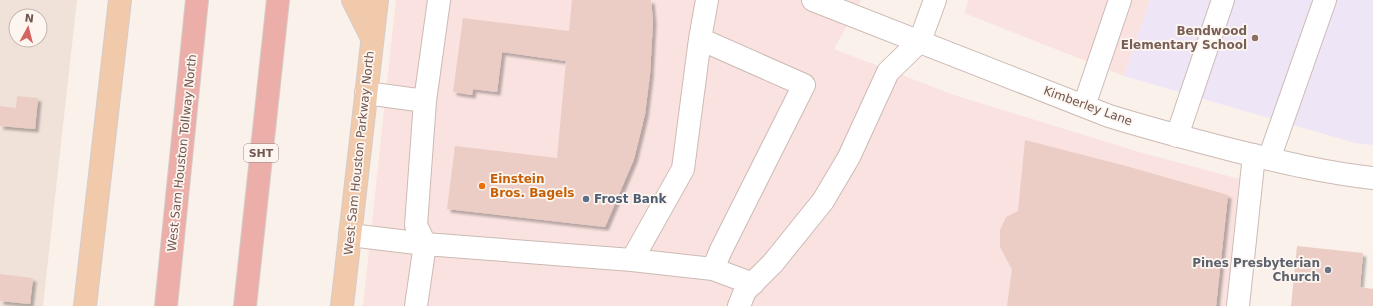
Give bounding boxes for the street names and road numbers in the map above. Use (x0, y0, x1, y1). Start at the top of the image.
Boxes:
street label: West Sam Houston Parkway North (341, 50, 377, 256)
street label: West Sam Houston Tollway North (165, 54, 199, 252)
street label: Kimberley Lane (1042, 83, 1134, 129)
road number: SHT (244, 144, 278, 162)

